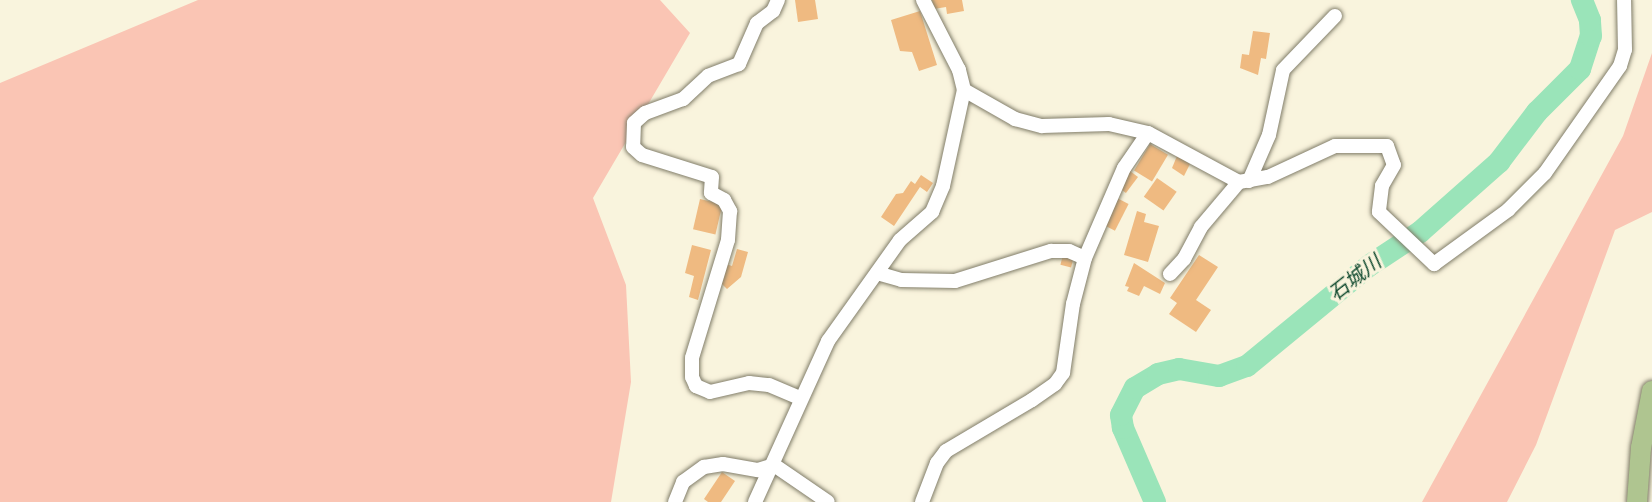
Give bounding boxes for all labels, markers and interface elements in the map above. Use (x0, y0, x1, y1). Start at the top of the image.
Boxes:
water label: 石城川 (1324, 250, 1386, 306)

